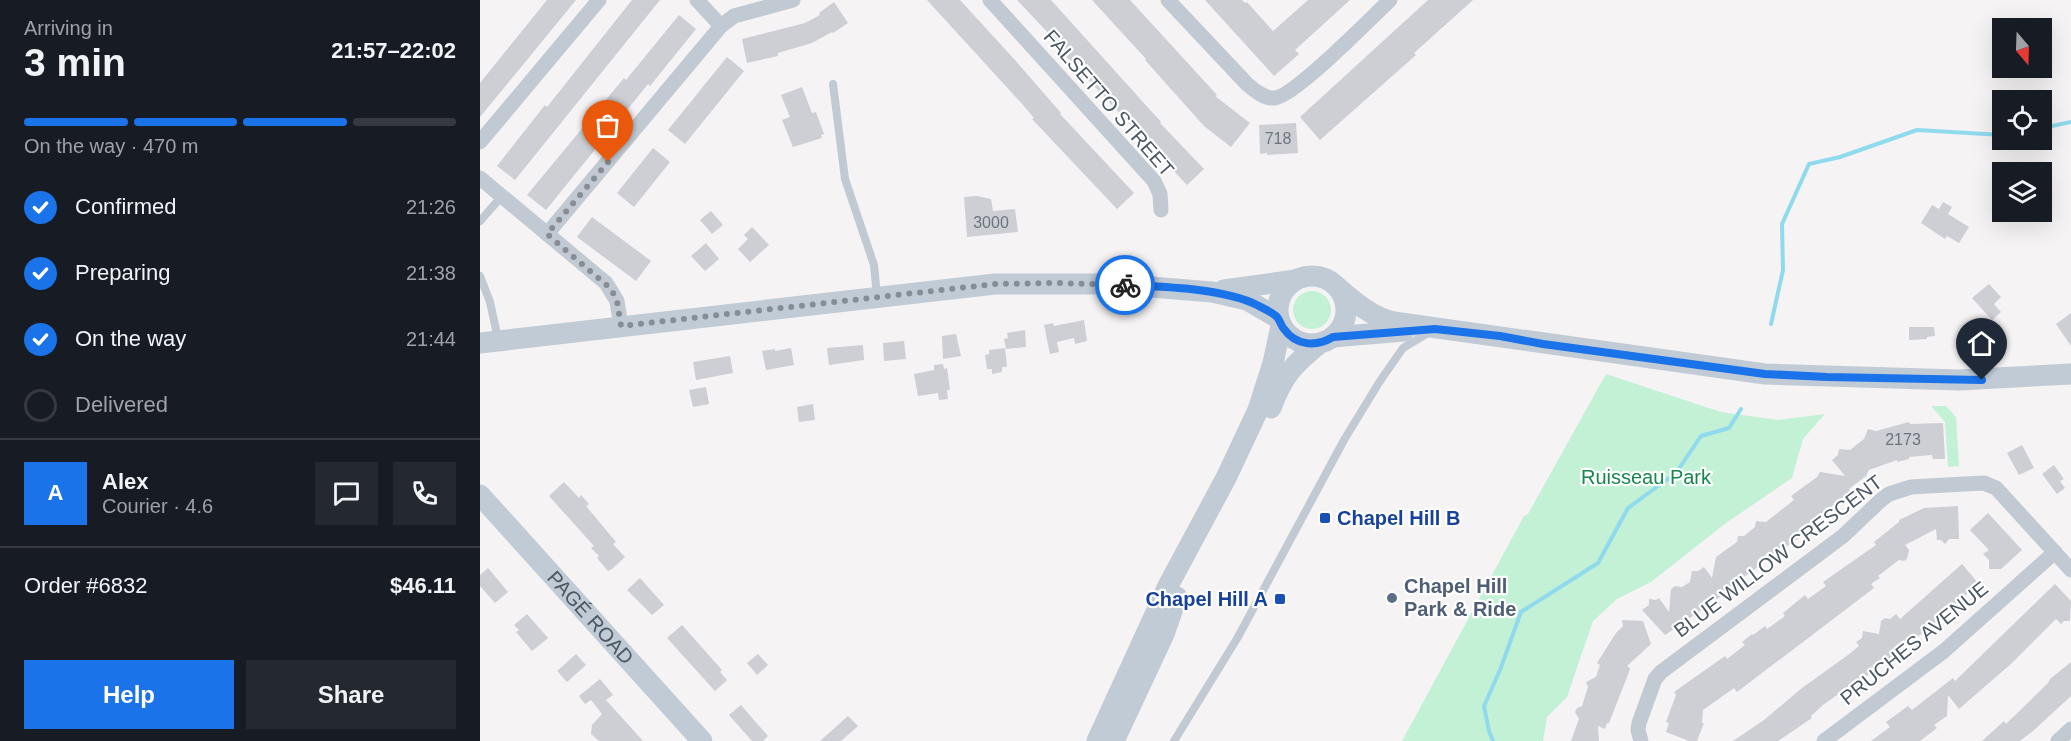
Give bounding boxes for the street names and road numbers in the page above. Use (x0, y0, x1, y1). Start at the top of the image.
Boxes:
street label: FALSETTO STREET (1040, 25, 1178, 181)
street label: BLUE WILLOW CRESCENT (1670, 471, 1886, 641)
street label: PAGÉ ROAD (543, 567, 638, 668)
street label: PRUCHES AVENUE (1836, 577, 1992, 709)

